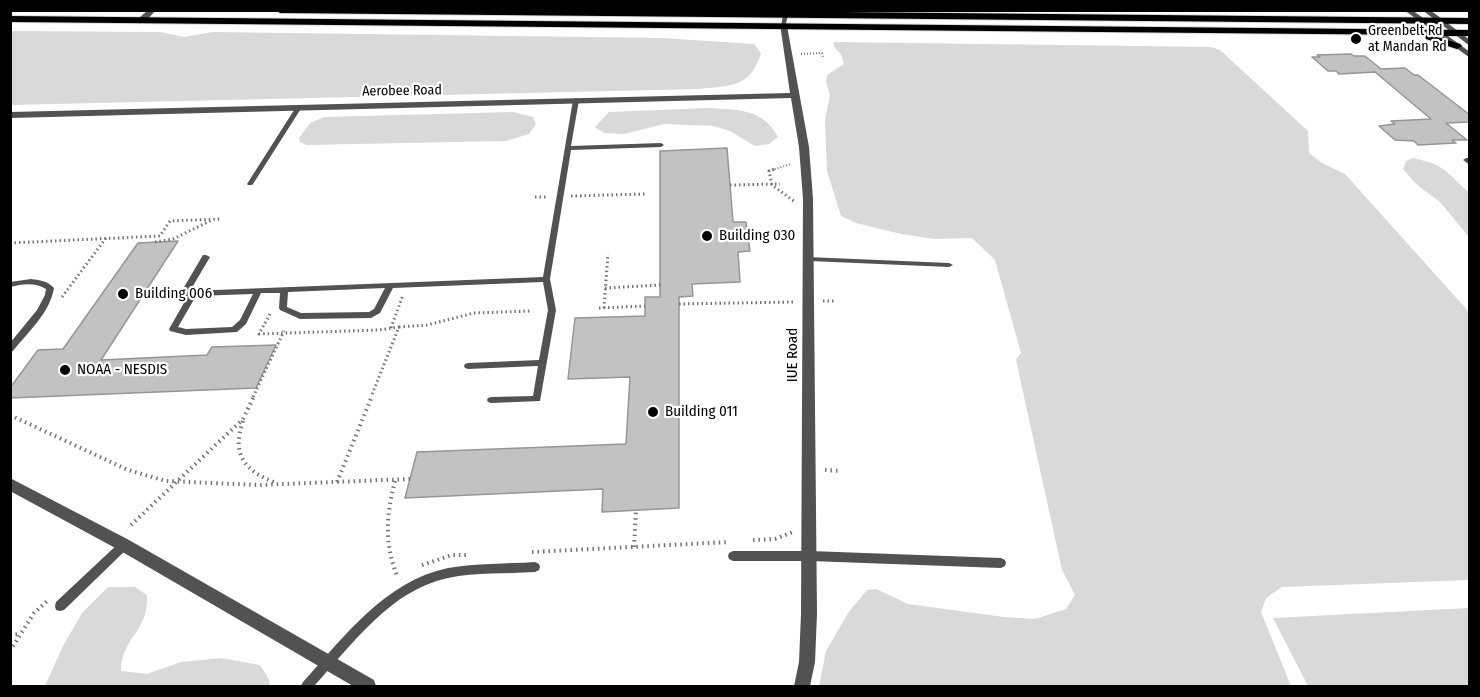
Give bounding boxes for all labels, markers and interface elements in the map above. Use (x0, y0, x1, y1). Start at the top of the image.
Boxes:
place label: Greenbelt Rd at Mandan Rd (1368, 23, 1447, 56)
marker: Greenbelt Rd at Mandan Rd (1349, 32, 1363, 46)
street label: Aerobee Road (362, 82, 442, 100)
place label: Building 030 (719, 227, 795, 245)
marker: Building 030 (700, 229, 714, 243)
place label: Building 006 (135, 285, 212, 303)
marker: Building 006 (116, 287, 130, 301)
street label: IUE Road (784, 328, 802, 382)
place label: NOAA - NESDIS (77, 361, 167, 379)
marker: NOAA - NESDIS (58, 363, 72, 377)
place label: Building 011 (665, 403, 738, 421)
marker: Building 011 (646, 405, 660, 419)

